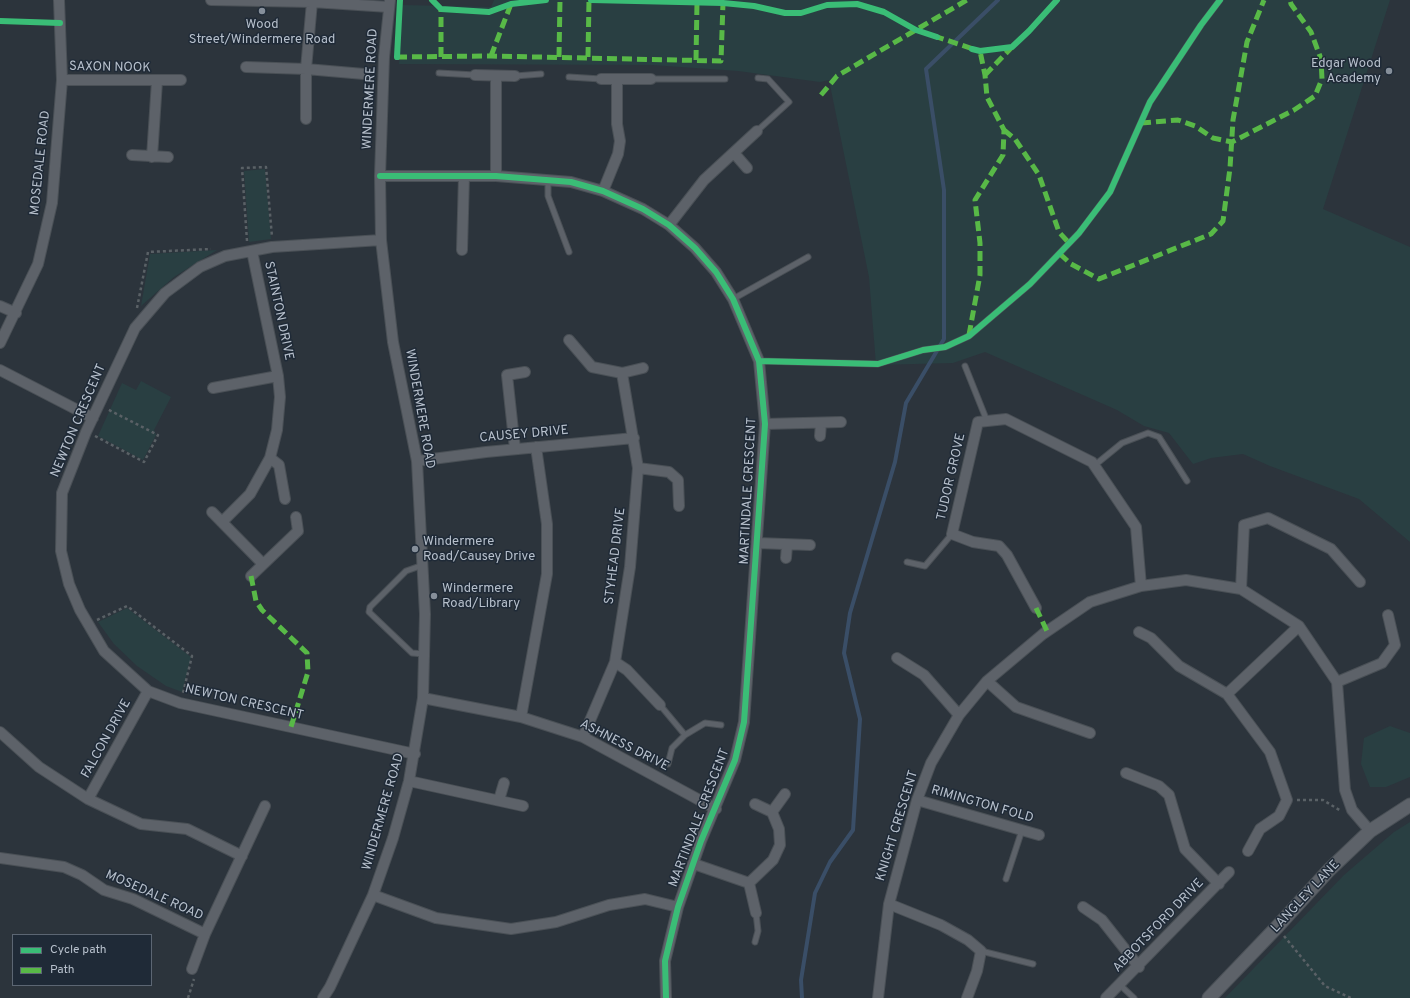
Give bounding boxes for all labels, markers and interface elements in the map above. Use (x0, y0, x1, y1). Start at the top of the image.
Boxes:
marker: Wood Street/Windermere Road (257, 6, 267, 16)
place label: Wood Street/Windermere Road (189, 17, 335, 48)
street label: WINDERMERE ROAD (360, 28, 382, 150)
place label: Edgar Wood Academy (1311, 56, 1381, 87)
street label: SAXON NOOK (69, 59, 151, 77)
marker: Edgar Wood Academy (1384, 66, 1394, 76)
street label: MOSEDALE ROAD (28, 110, 54, 216)
street label: STAINTON DRIVE (260, 260, 296, 362)
street label: WINDERMERE ROAD (401, 348, 437, 470)
street label: NEWTON CRESCENT (48, 362, 110, 480)
street label: MARTINDALE CRESCENT (737, 417, 761, 565)
street label: CAUSEY DRIVE (479, 423, 569, 447)
street label: TUDOR GROVE (934, 432, 970, 522)
street label: STYHEAD DRIVE (602, 507, 630, 605)
place label: Windermere Road/Causey Drive (423, 534, 535, 565)
marker: Windermere Road/Causey Drive (410, 544, 420, 554)
place label: Windermere Road/Library (442, 581, 520, 612)
marker: Windermere Road/Library (429, 591, 439, 601)
street label: NEWTON CRESCENT (183, 682, 305, 724)
street label: FALCON DRIVE (79, 697, 135, 781)
street label: ASHNESS DRIVE (577, 717, 671, 775)
street label: MARTINDALE CRESCENT (666, 746, 734, 890)
street label: WINDERMERE ROAD (360, 752, 408, 872)
street label: KNIGHT CRESCENT (874, 769, 922, 883)
street label: RIMINGTON FOLD (929, 783, 1035, 827)
street label: LANGLEY LANE (1268, 858, 1344, 936)
street label: MOSEDALE ROAD (103, 867, 205, 925)
street label: ABBOTSFORD DRIVE (1110, 876, 1208, 976)
legend (12, 934, 152, 986)
text: Cycle path (50, 942, 107, 958)
text: Path (50, 962, 75, 978)

